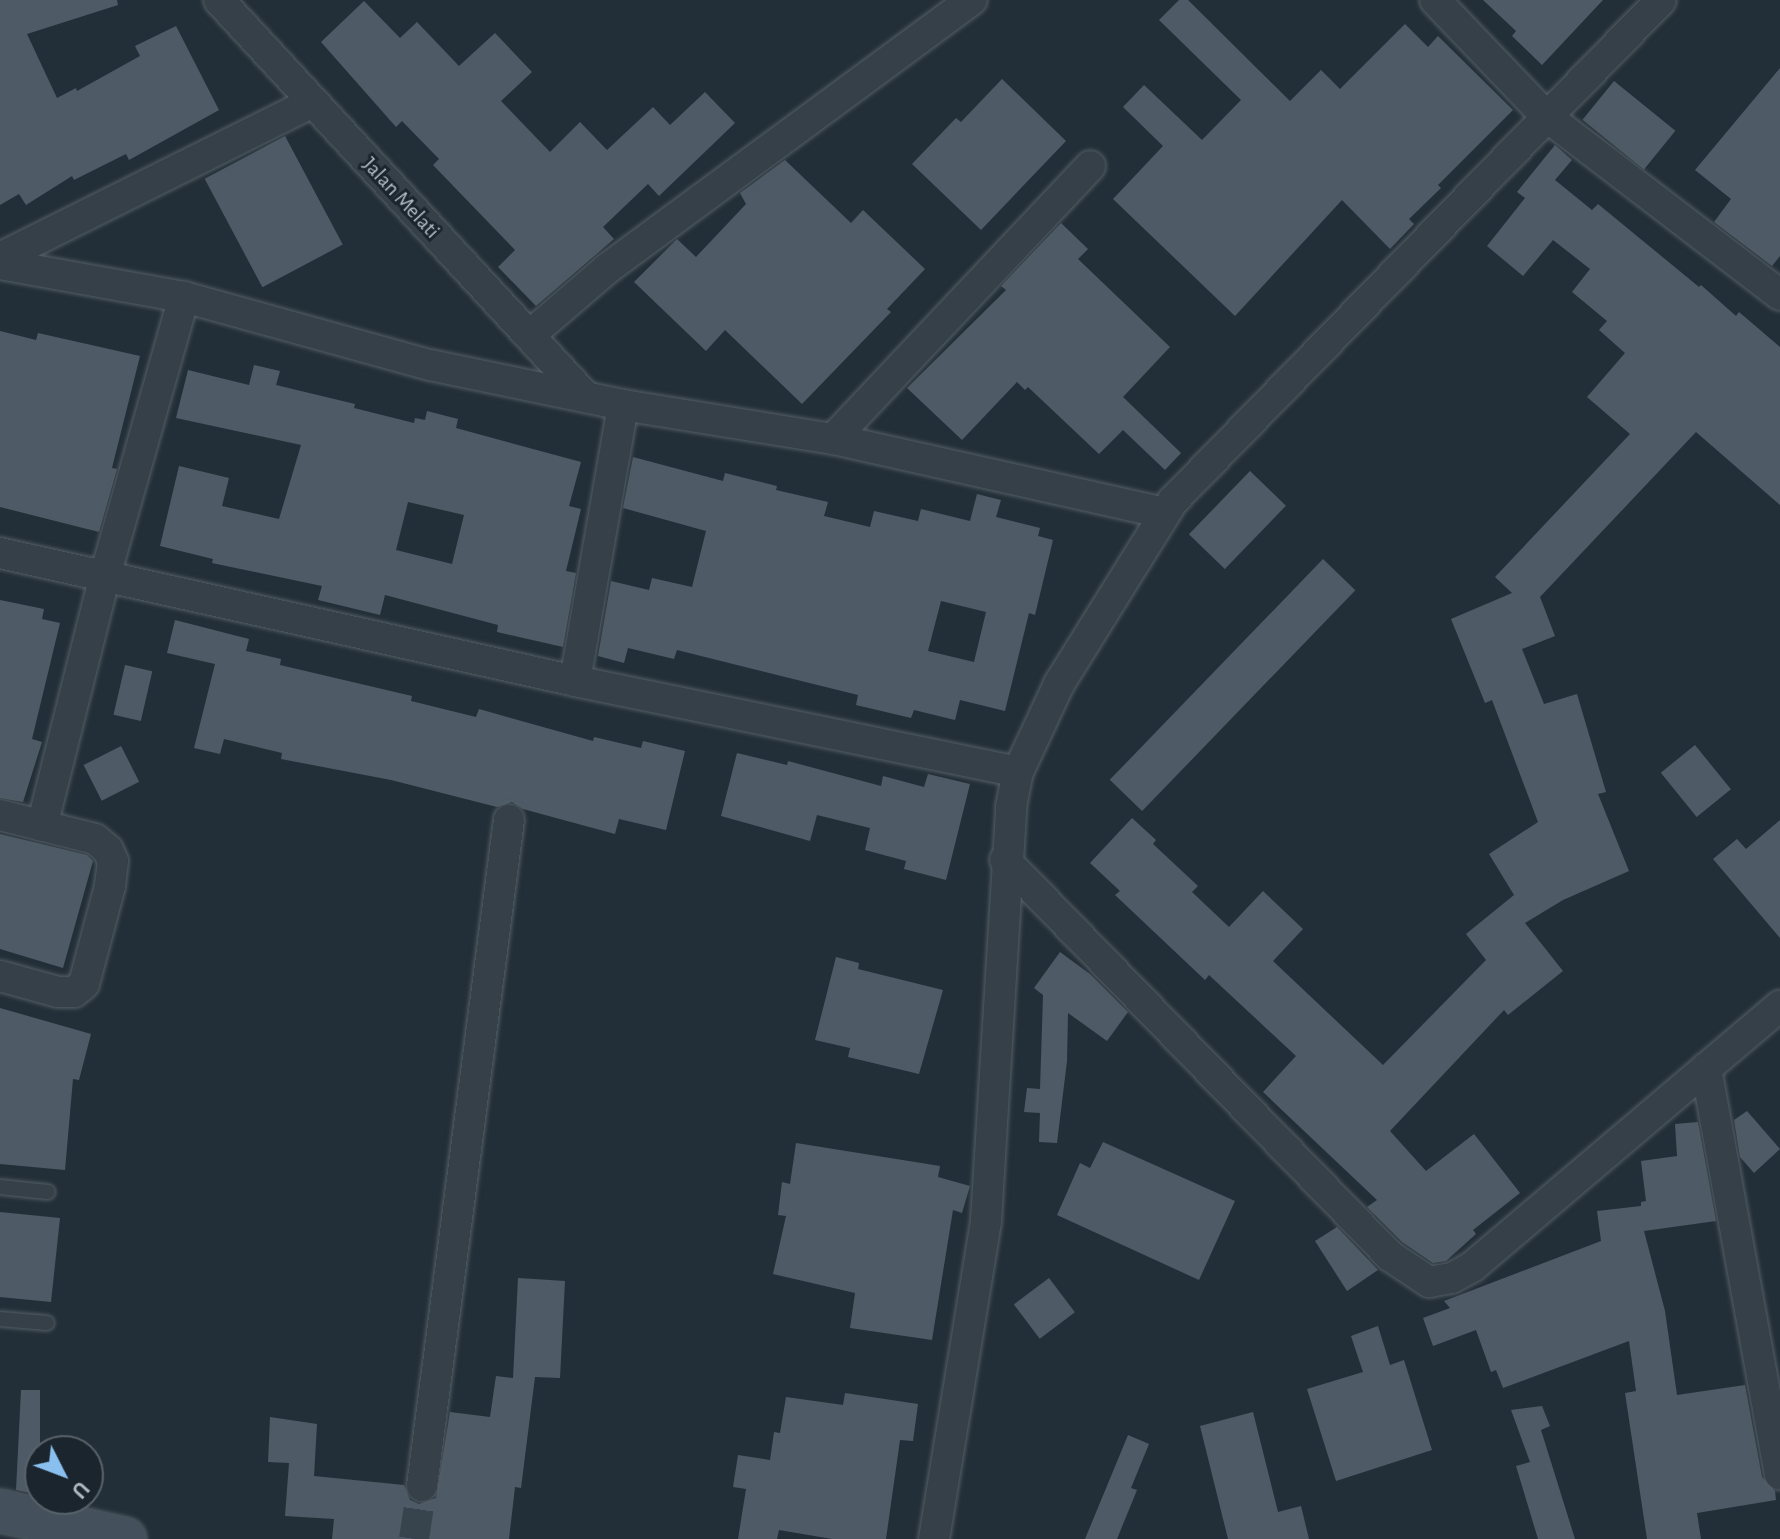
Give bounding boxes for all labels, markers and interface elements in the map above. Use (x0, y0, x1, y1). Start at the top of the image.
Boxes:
street label: Jalan Melati (357, 152, 445, 244)
north arrow (24, 1435, 104, 1515)
text: U (67, 1477, 93, 1502)

